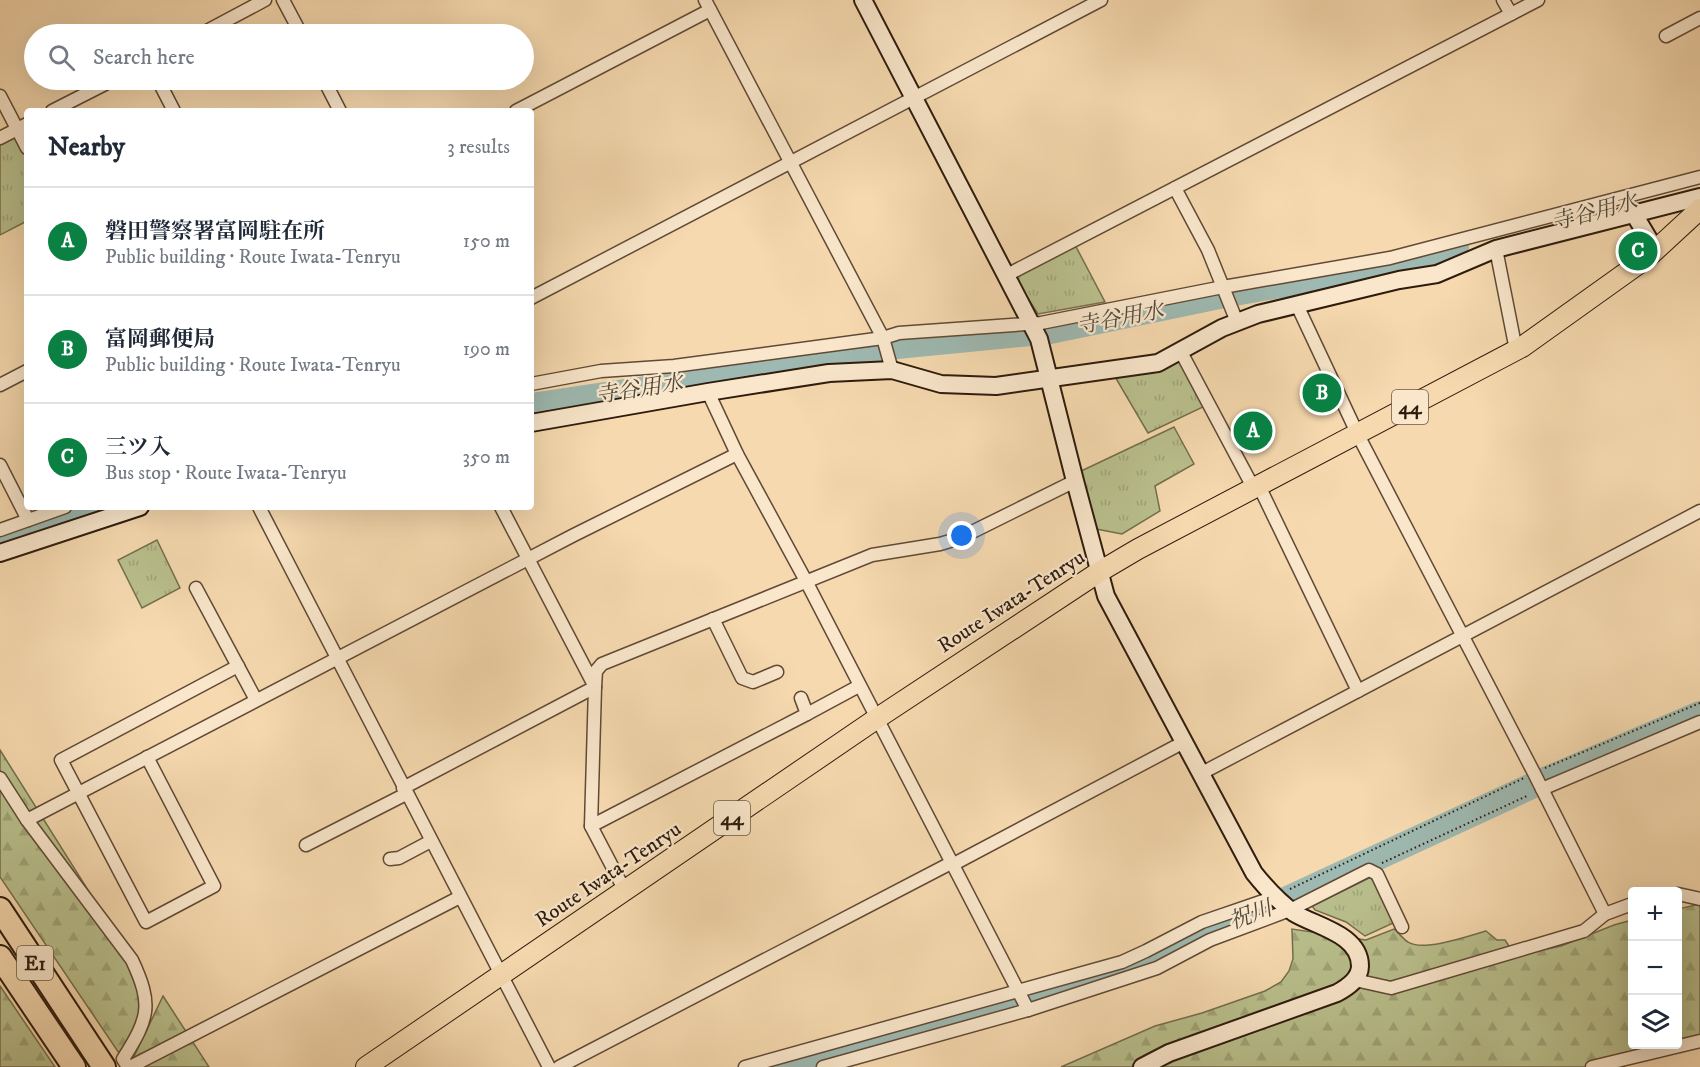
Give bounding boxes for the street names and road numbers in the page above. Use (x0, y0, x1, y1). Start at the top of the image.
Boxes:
road number: 44 (1392, 390, 1428, 424)
street label: Route Iwata-Tenryu (933, 545, 1090, 659)
road number: 44 (714, 801, 750, 835)
street label: Route Iwata-Tenryu (531, 816, 686, 933)
road number: E1 (17, 946, 53, 980)

